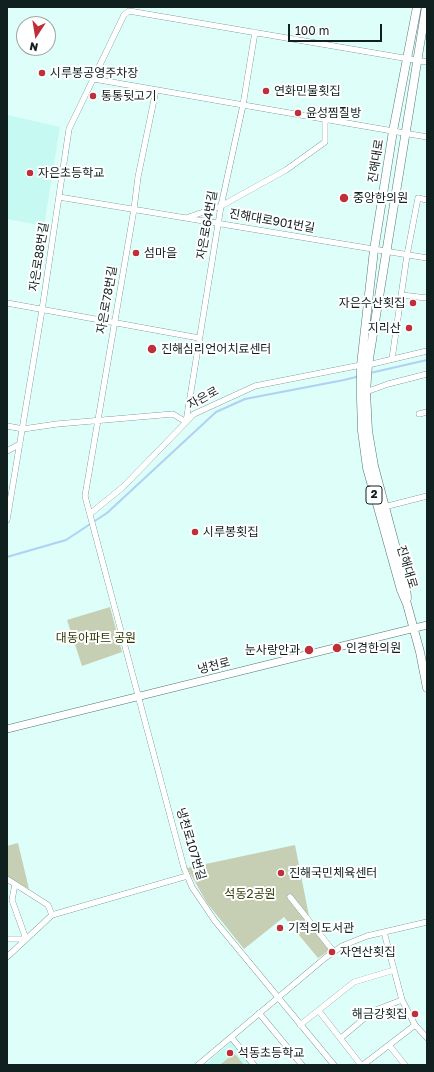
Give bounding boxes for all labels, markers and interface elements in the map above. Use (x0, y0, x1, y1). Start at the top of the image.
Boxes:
north arrow (16, 16, 56, 56)
scale bar (290, 16, 384, 42)
text: 100 m (295, 23, 329, 38)
text: N (28, 40, 39, 54)
place label: 시루봉공영주차장 (50, 66, 138, 80)
marker: 시루봉공영주차장 (37, 68, 47, 78)
place label: 연화민물횟집 (274, 84, 340, 98)
marker: 연화민물횟집 (261, 86, 271, 96)
place label: 통통뒷고기 (101, 89, 156, 103)
marker: 통통뒷고기 (88, 91, 98, 101)
place label: 윤성찜질방 (306, 106, 361, 120)
marker: 윤성찜질방 (293, 108, 303, 118)
street label: 진해대로 (365, 138, 387, 184)
place label: 자은초등학교 (38, 166, 104, 180)
marker: 자은초등학교 (25, 168, 35, 178)
street label: 자은로64번길 (194, 189, 220, 261)
place label: 중앙한의원 (353, 191, 408, 205)
marker: 중앙한의원 (338, 192, 350, 204)
street label: 진해대로901번길 (228, 206, 316, 236)
street label: 자은로88번길 (26, 221, 52, 293)
place label: 섬마을 (144, 246, 177, 260)
marker: 섬마을 (131, 248, 141, 258)
street label: 자은로78번길 (94, 265, 120, 335)
place label: 자은수산횟집 (339, 296, 405, 310)
marker: 자은수산횟집 (408, 298, 418, 308)
place label: 지리산 (368, 321, 401, 335)
marker: 지리산 (404, 323, 414, 333)
place label: 진해심리언어치료센터 (161, 342, 271, 356)
marker: 진해심리언어치료센터 (146, 343, 158, 355)
street label: 자은로 (185, 384, 221, 412)
road number: 2 (366, 486, 382, 504)
place label: 시루봉횟집 (203, 525, 258, 539)
marker: 시루봉횟집 (190, 527, 200, 537)
street label: 진해대로 (394, 544, 420, 590)
park label: 대동아파트 공원 (56, 631, 136, 645)
place label: 인경한의원 (346, 641, 401, 655)
marker: 인경한의원 (331, 642, 343, 654)
place label: 눈사랑안과 (245, 643, 300, 657)
marker: 눈사랑안과 (303, 644, 315, 656)
street label: 냉천로 (196, 655, 232, 677)
street label: 냉천로107번길 (173, 806, 209, 882)
place label: 진해국민체육센터 (289, 866, 377, 880)
marker: 진해국민체육센터 (276, 868, 286, 878)
park label: 석동2공원 (224, 887, 276, 901)
place label: 기적의도서관 (288, 921, 354, 935)
marker: 기적의도서관 (275, 923, 285, 933)
place label: 자연산횟집 (340, 945, 395, 959)
marker: 자연산횟집 (327, 947, 337, 957)
place label: 해금강횟집 (352, 1007, 407, 1021)
marker: 해금강횟집 (410, 1009, 420, 1019)
place label: 석동초등학교 (238, 1046, 304, 1060)
marker: 석동초등학교 (225, 1048, 235, 1058)

